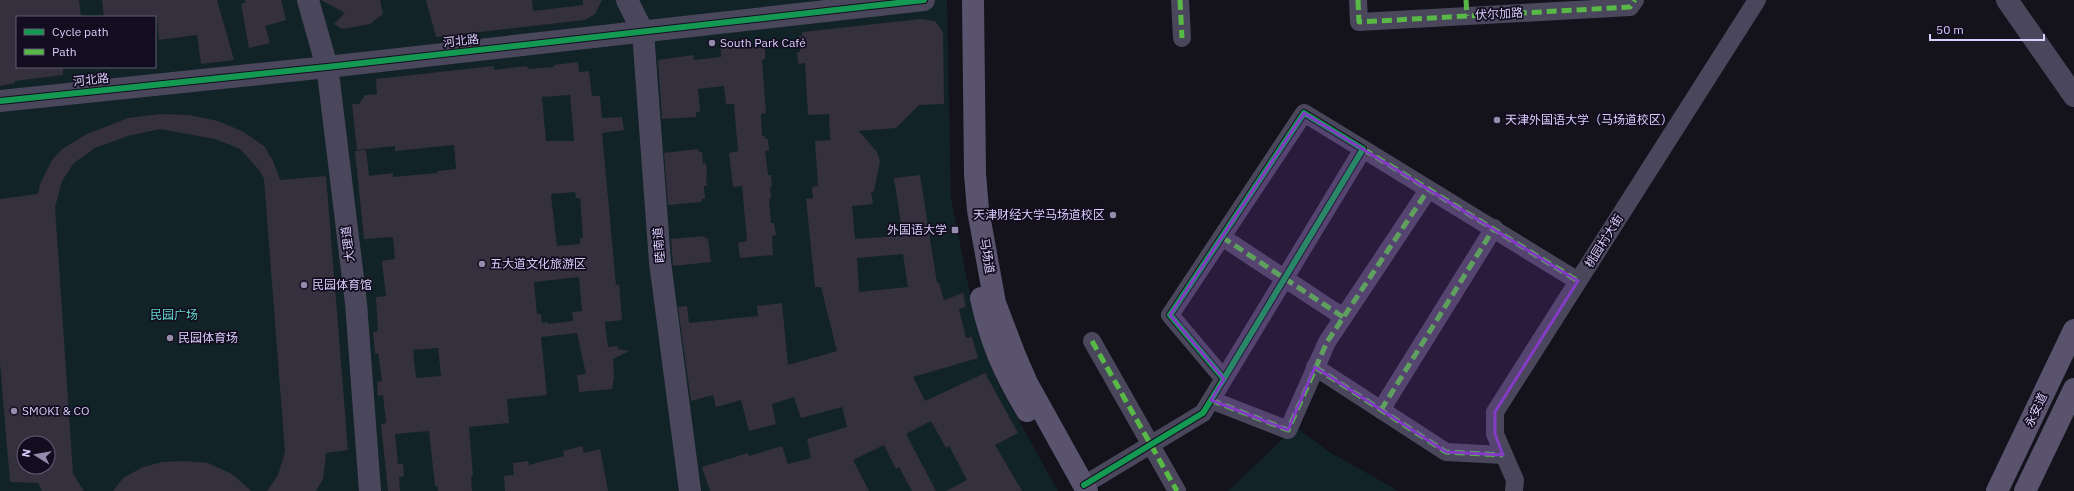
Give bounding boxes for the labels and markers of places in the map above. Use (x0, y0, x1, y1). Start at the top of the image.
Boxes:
place label: South Park Café (720, 35, 806, 50)
marker: South Park Café (707, 38, 717, 48)
place label: 天津外国语大学（马场道校区） (1505, 112, 1673, 127)
marker: 天津外国语大学（马场道校区） (1492, 115, 1502, 125)
place label: 天津财经大学马场道校区 (973, 207, 1105, 222)
marker: 天津财经大学马场道校区 (1108, 210, 1118, 220)
place label: 外国语大学 (887, 222, 947, 237)
marker: 外国语大学 (950, 225, 960, 235)
place label: 五大道文化旅游区 (490, 256, 586, 271)
marker: 五大道文化旅游区 (477, 259, 487, 269)
place label: 民园体育馆 (312, 277, 372, 292)
marker: 民园体育馆 (299, 280, 309, 290)
place label: 民园体育场 (178, 330, 238, 345)
marker: 民园体育场 (165, 333, 175, 343)
place label: SMOKI & CO (22, 403, 89, 418)
marker: SMOKI & CO (9, 406, 19, 416)

